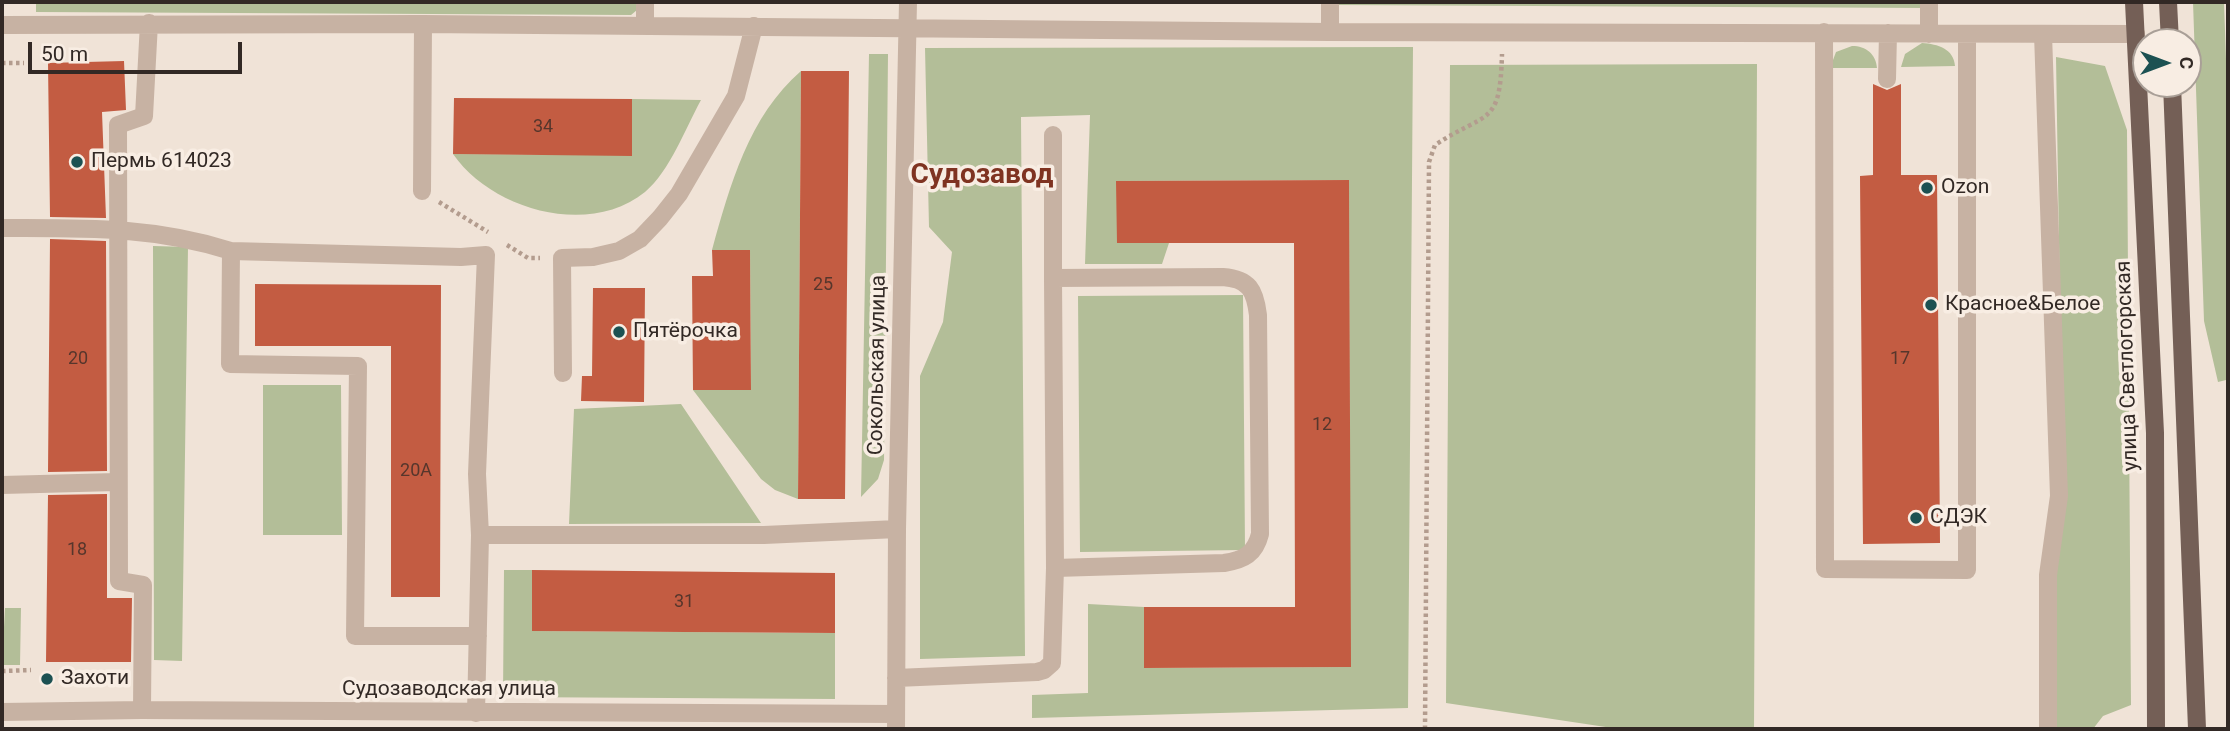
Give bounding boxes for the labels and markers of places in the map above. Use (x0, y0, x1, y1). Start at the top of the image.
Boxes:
place label: Пермь 614023 (91, 149, 232, 175)
marker: Пермь 614023 (69, 154, 85, 170)
place label: Ozon (1941, 175, 1989, 201)
marker: Ozon (1919, 180, 1935, 196)
place label: Красное&Белое (1945, 292, 2100, 318)
marker: Красное&Белое (1923, 297, 1939, 313)
place label: Пятёрочка (633, 319, 738, 345)
marker: Пятёрочка (611, 324, 627, 340)
place label: СДЭК (1930, 505, 1987, 531)
marker: СДЭК (1908, 510, 1924, 526)
place label: Захоти (61, 666, 129, 692)
marker: Захоти (39, 671, 55, 687)

